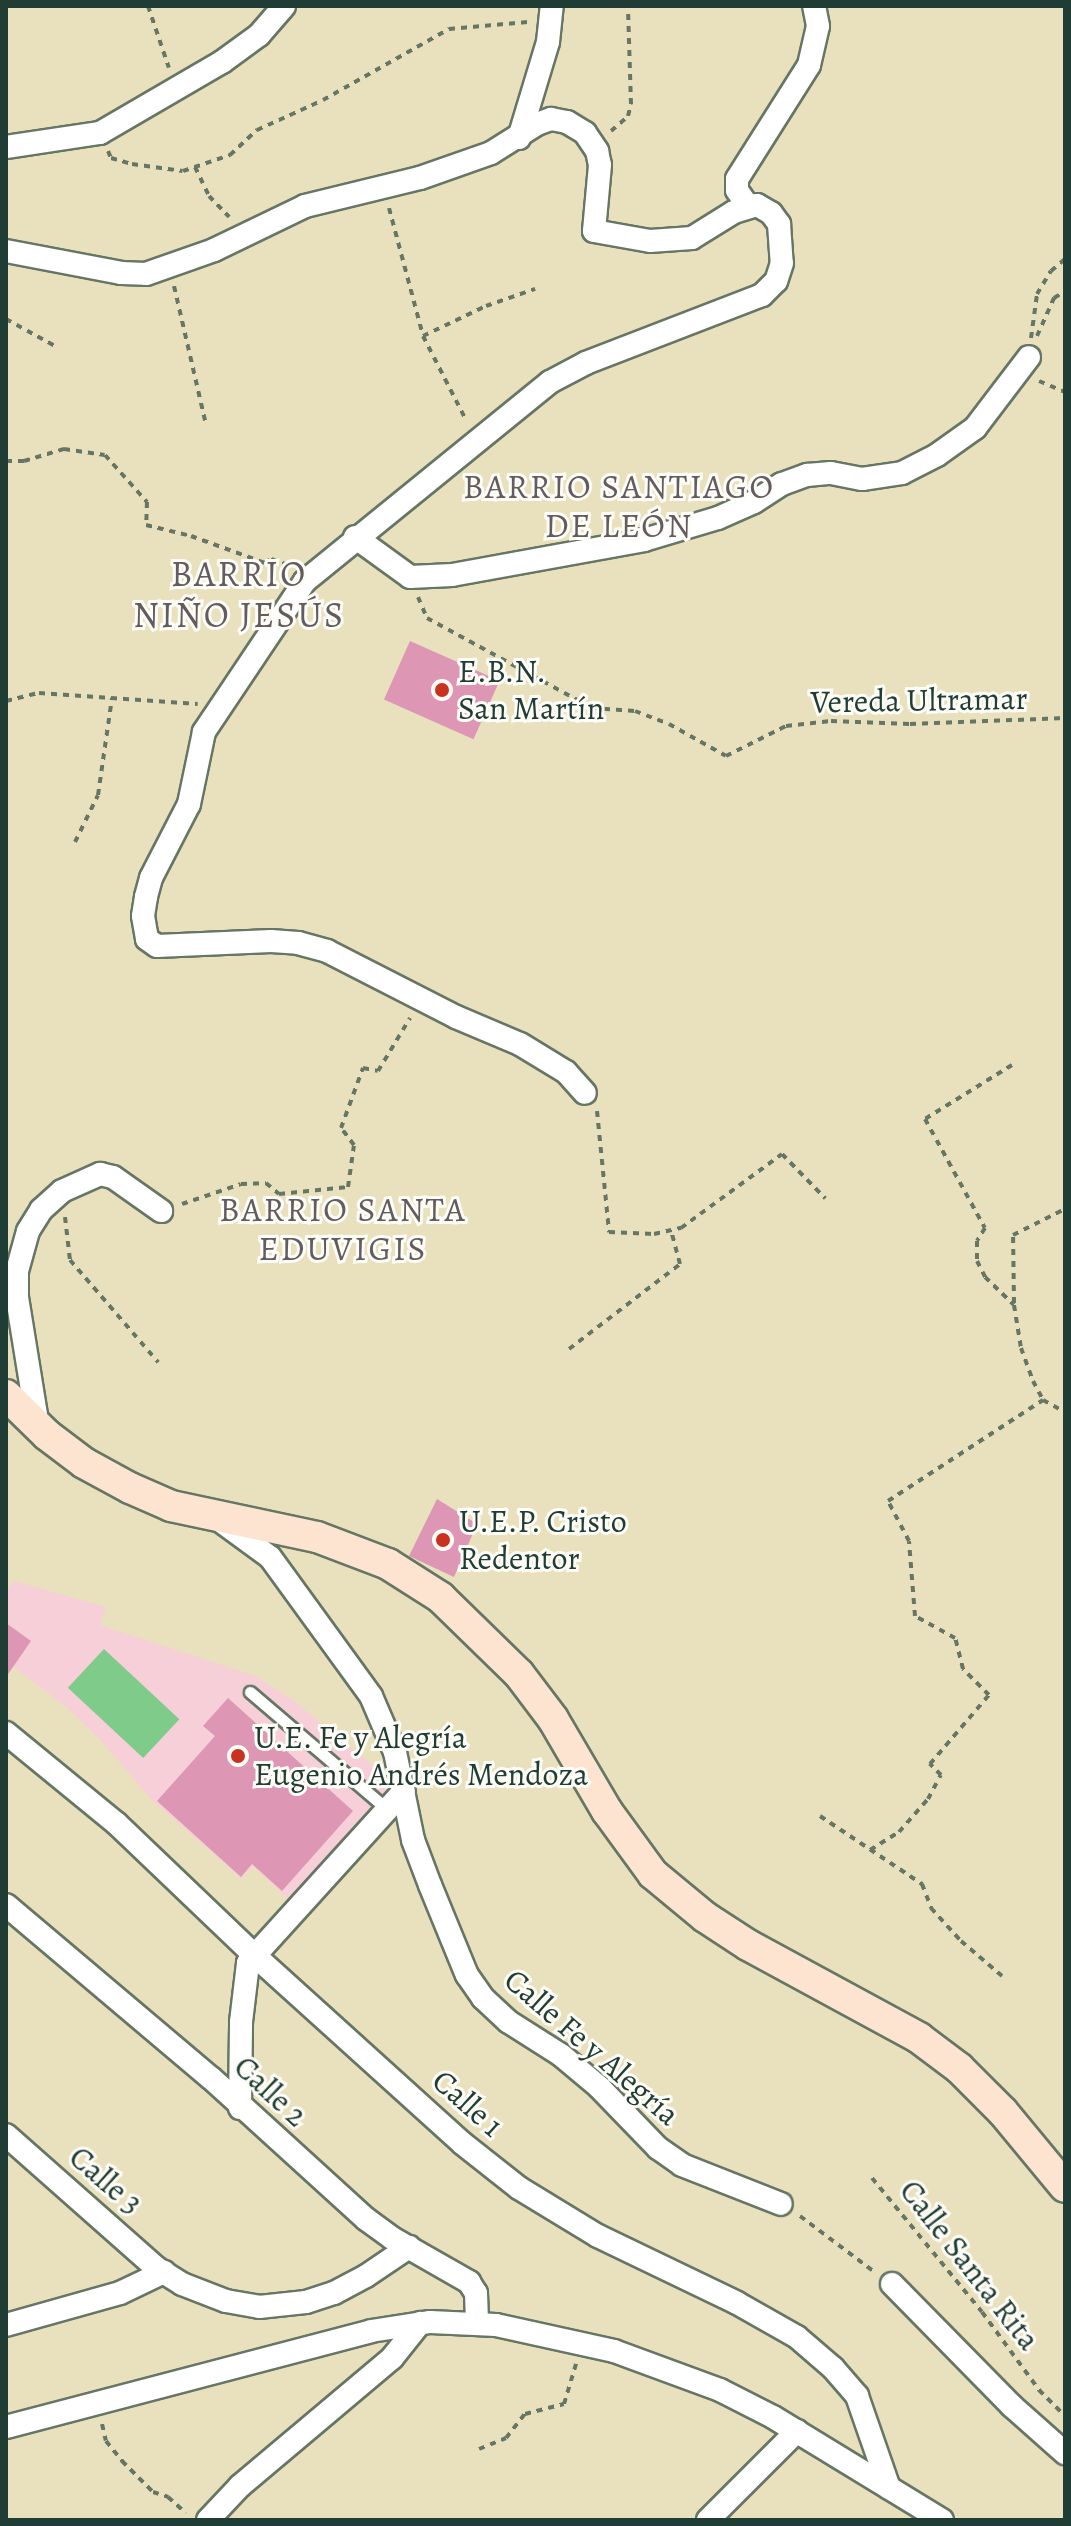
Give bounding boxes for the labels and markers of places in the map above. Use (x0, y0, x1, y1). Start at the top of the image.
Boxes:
place label: E.B.N. San Martín (458, 653, 604, 728)
marker: E.B.N. San Martín (433, 681, 451, 699)
place label: U.E.P. Cristo Redentor (459, 1503, 627, 1578)
marker: U.E.P. Cristo Redentor (434, 1531, 452, 1549)
place label: U.E. Fe y Alegría Eugenio Andrés Mendoza (254, 1719, 588, 1794)
marker: U.E. Fe y Alegría Eugenio Andrés Mendoza (229, 1747, 247, 1765)

